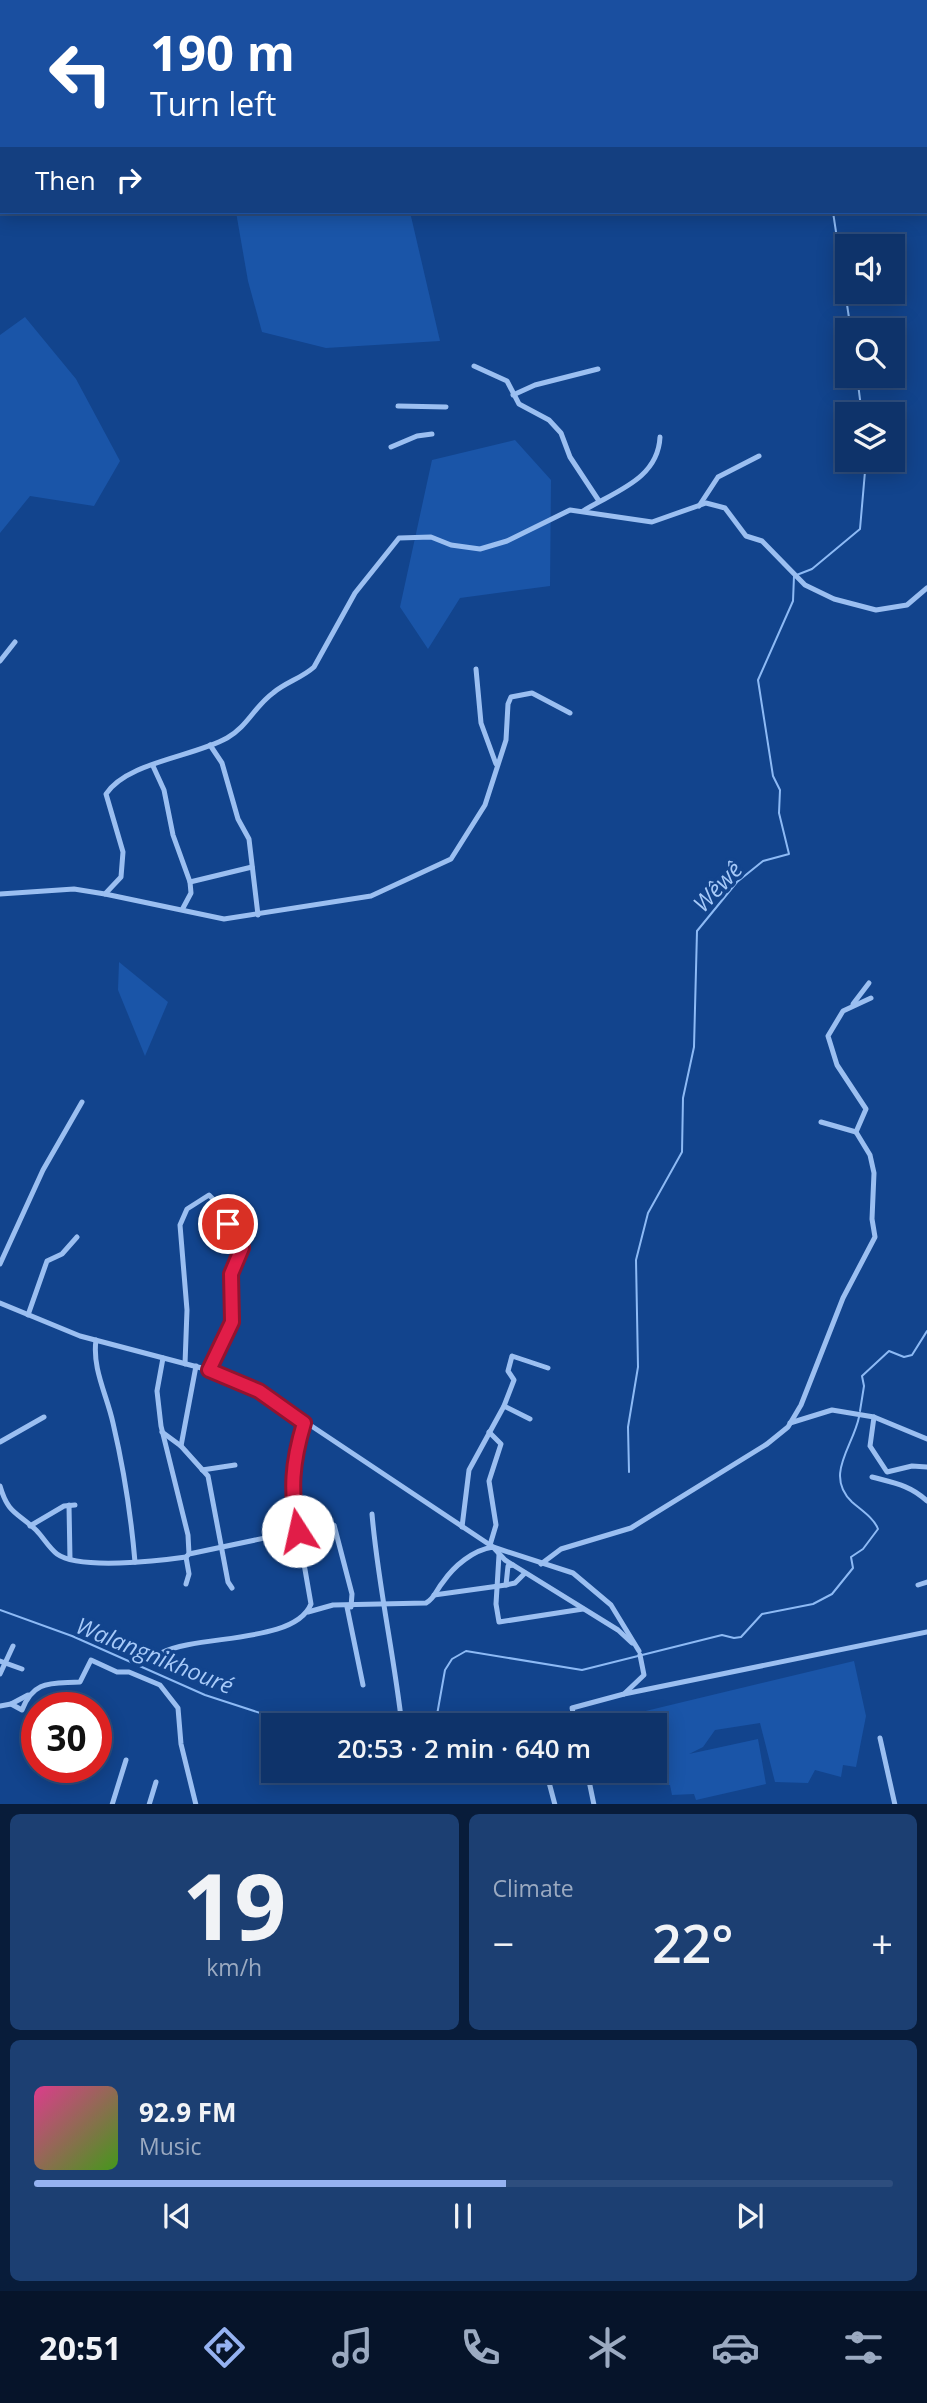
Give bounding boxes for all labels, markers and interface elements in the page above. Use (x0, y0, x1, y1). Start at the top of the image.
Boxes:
text: 190 m (150, 19, 295, 85)
icon: left (35, 28, 126, 119)
text: Turn left (150, 82, 276, 125)
icon: right (110, 161, 148, 199)
text: Then (35, 162, 96, 198)
map controls (835, 234, 905, 472)
button: sound (835, 234, 905, 304)
button: search (835, 318, 905, 388)
button: layers (835, 402, 905, 472)
water label: Wêwê (685, 854, 749, 918)
pin (198, 1194, 258, 1254)
icon: arrive (209, 1205, 247, 1243)
position arrow (261, 1494, 335, 1568)
water label: Walangnikhouré (72, 1609, 239, 1701)
speed limit sign: 30 (21, 1692, 112, 1783)
text: 20:53 · 2 min · 640 m (337, 1730, 591, 1766)
text: 19 (182, 1843, 286, 1967)
text: Climate (493, 1872, 574, 1904)
text: 22° (652, 1907, 734, 1978)
text: − (493, 1917, 514, 1969)
text: + (871, 1917, 893, 1969)
text: km/h (206, 1951, 262, 1983)
text: 92.9 FM (139, 2094, 237, 2130)
text: Music (139, 2130, 202, 2162)
icon: previous (158, 2197, 196, 2235)
icon: pause (444, 2197, 482, 2235)
icon: next (731, 2197, 769, 2235)
icon: directions (200, 2323, 249, 2372)
icon: music (328, 2323, 377, 2372)
icon: phone (456, 2323, 505, 2372)
icon: climate (583, 2323, 632, 2372)
icon: car (711, 2323, 760, 2372)
icon: filters (839, 2323, 888, 2372)
text: 20:51 (39, 2326, 122, 2369)

